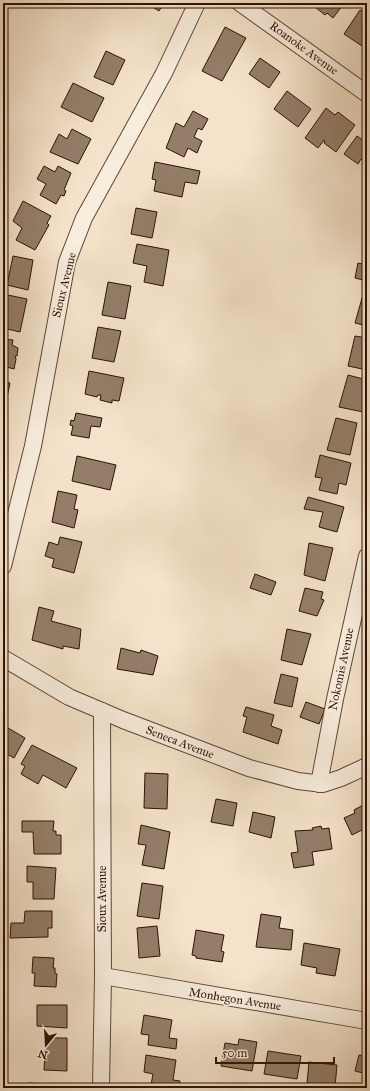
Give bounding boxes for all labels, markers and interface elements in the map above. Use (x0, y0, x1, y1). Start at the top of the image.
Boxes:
street label: Roanoke Avenue (267, 18, 341, 78)
street label: Sioux Avenue (49, 251, 79, 319)
street label: Nokomis Avenue (325, 626, 357, 712)
street label: Seneca Avenue (144, 723, 216, 761)
street label: Sioux Avenue (95, 866, 109, 932)
street label: Monhegon Avenue (188, 985, 282, 1014)
north arrow (26, 1025, 66, 1065)
scale bar (216, 1039, 334, 1065)
text: N (36, 1046, 50, 1062)
text: 50 m (222, 1046, 247, 1060)

